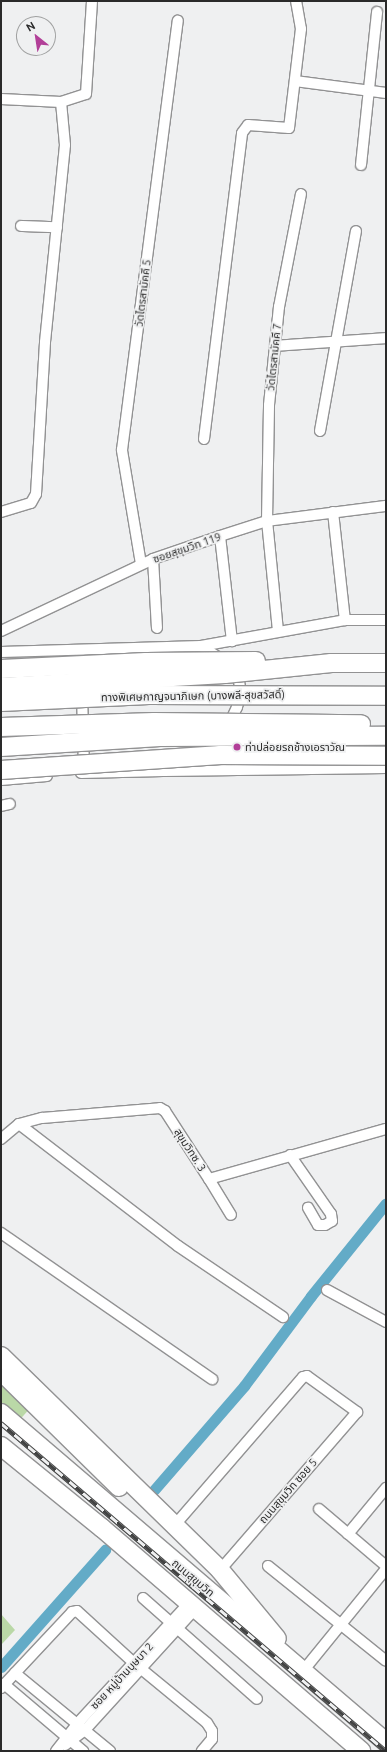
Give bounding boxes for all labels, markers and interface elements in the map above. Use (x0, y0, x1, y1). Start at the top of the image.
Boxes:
north arrow (16, 16, 56, 56)
text: N (24, 19, 37, 34)
street label: วัดไตรสามัคคี 5 (132, 259, 154, 327)
street label: วัดไตรสามัคคี 7 (264, 323, 284, 391)
street label: ซอยสุขุมวิท 119 (151, 530, 223, 566)
street label: ทางพิเศษกาญจนาภิเษก (บางพลี-สุขสวัสดิ์) (101, 688, 285, 704)
place label: ท่าปล่อยรถช้างเอราวัณ (245, 740, 345, 754)
marker: ท่าปล่อยรถช้างเอราวัณ (232, 742, 242, 752)
street label: สุขุมวิทซ. 3 (171, 1126, 209, 1174)
street label: ถนนสุขุมวิท ซอย 5 (256, 1456, 320, 1526)
street label: ถนนสุขุมวิท (169, 1556, 217, 1600)
street label: ซอย หมู่บ้านบุษบา 2 (88, 1640, 156, 1712)

